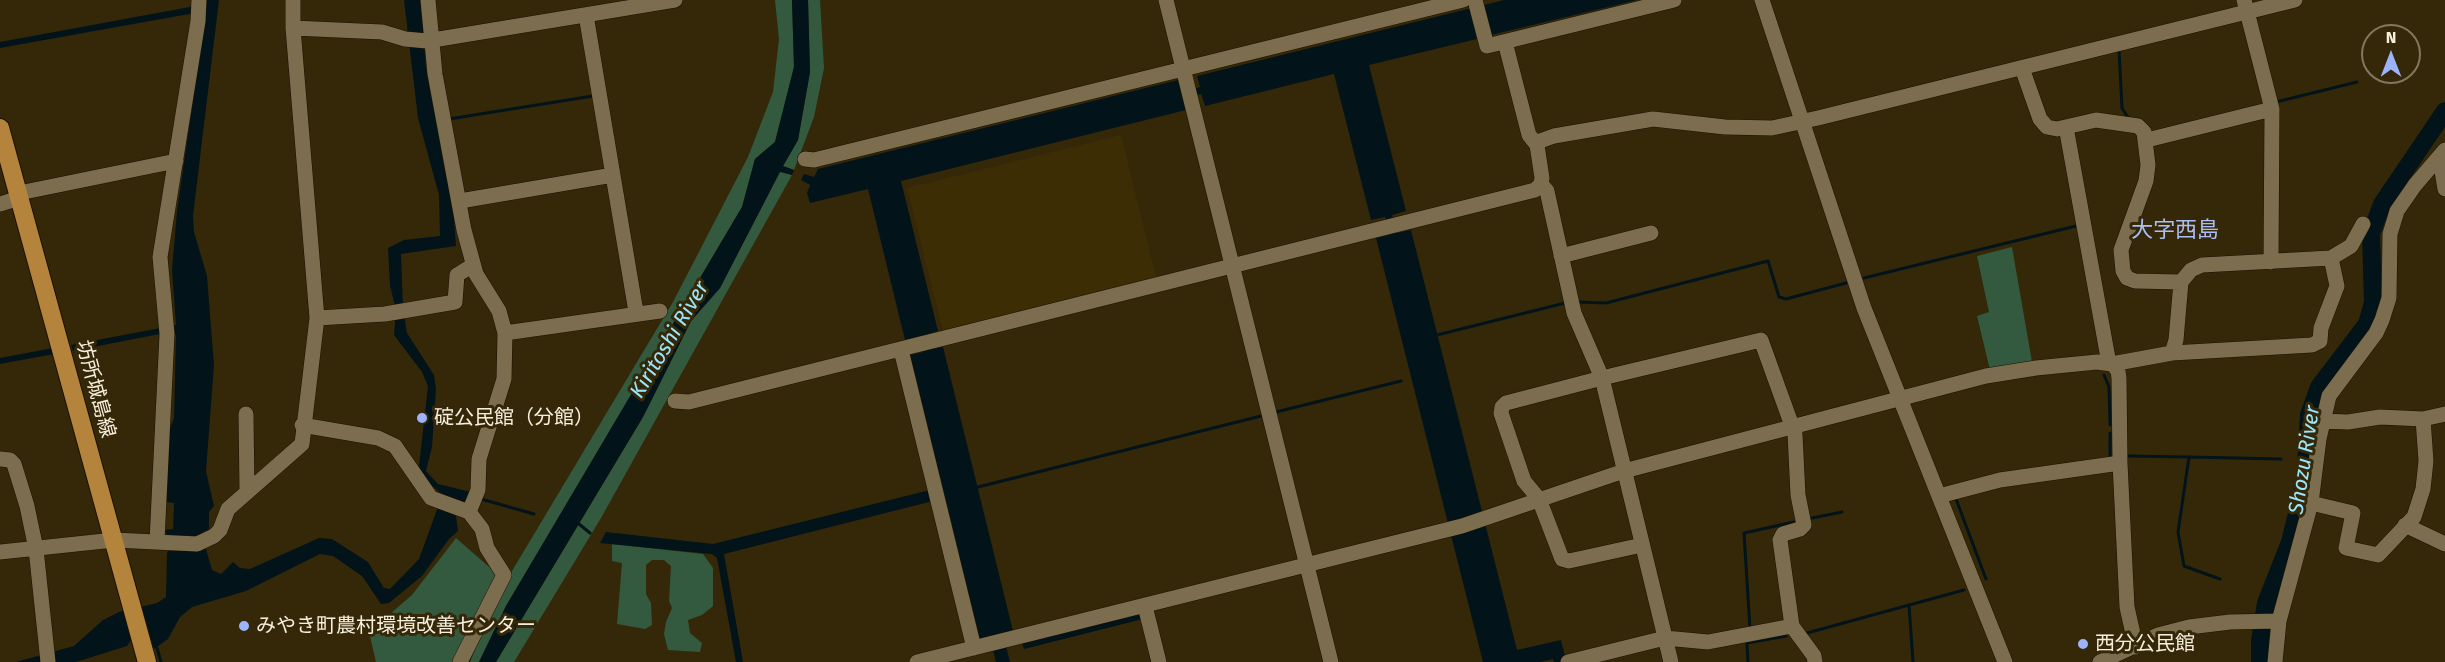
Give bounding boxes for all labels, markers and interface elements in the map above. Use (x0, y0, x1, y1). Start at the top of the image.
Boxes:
north arrow (2361, 24, 2421, 84)
text: N (2386, 28, 2396, 47)
district label: 大字西島 (2131, 218, 2219, 244)
water label: Kiritoshi River (625, 277, 715, 403)
street label: 坊所城島線 (70, 338, 120, 440)
water label: Shozu River (2284, 404, 2326, 516)
place label: 碇公民館（分館） (434, 406, 594, 430)
marker: 碇公民館（分館） (415, 411, 429, 425)
place label: みやき町農村環境改善センター (256, 614, 536, 638)
marker: みやき町農村環境改善センター (237, 619, 251, 633)
place label: 西分公民館 (2095, 632, 2195, 656)
marker: 西分公民館 (2076, 637, 2090, 651)

